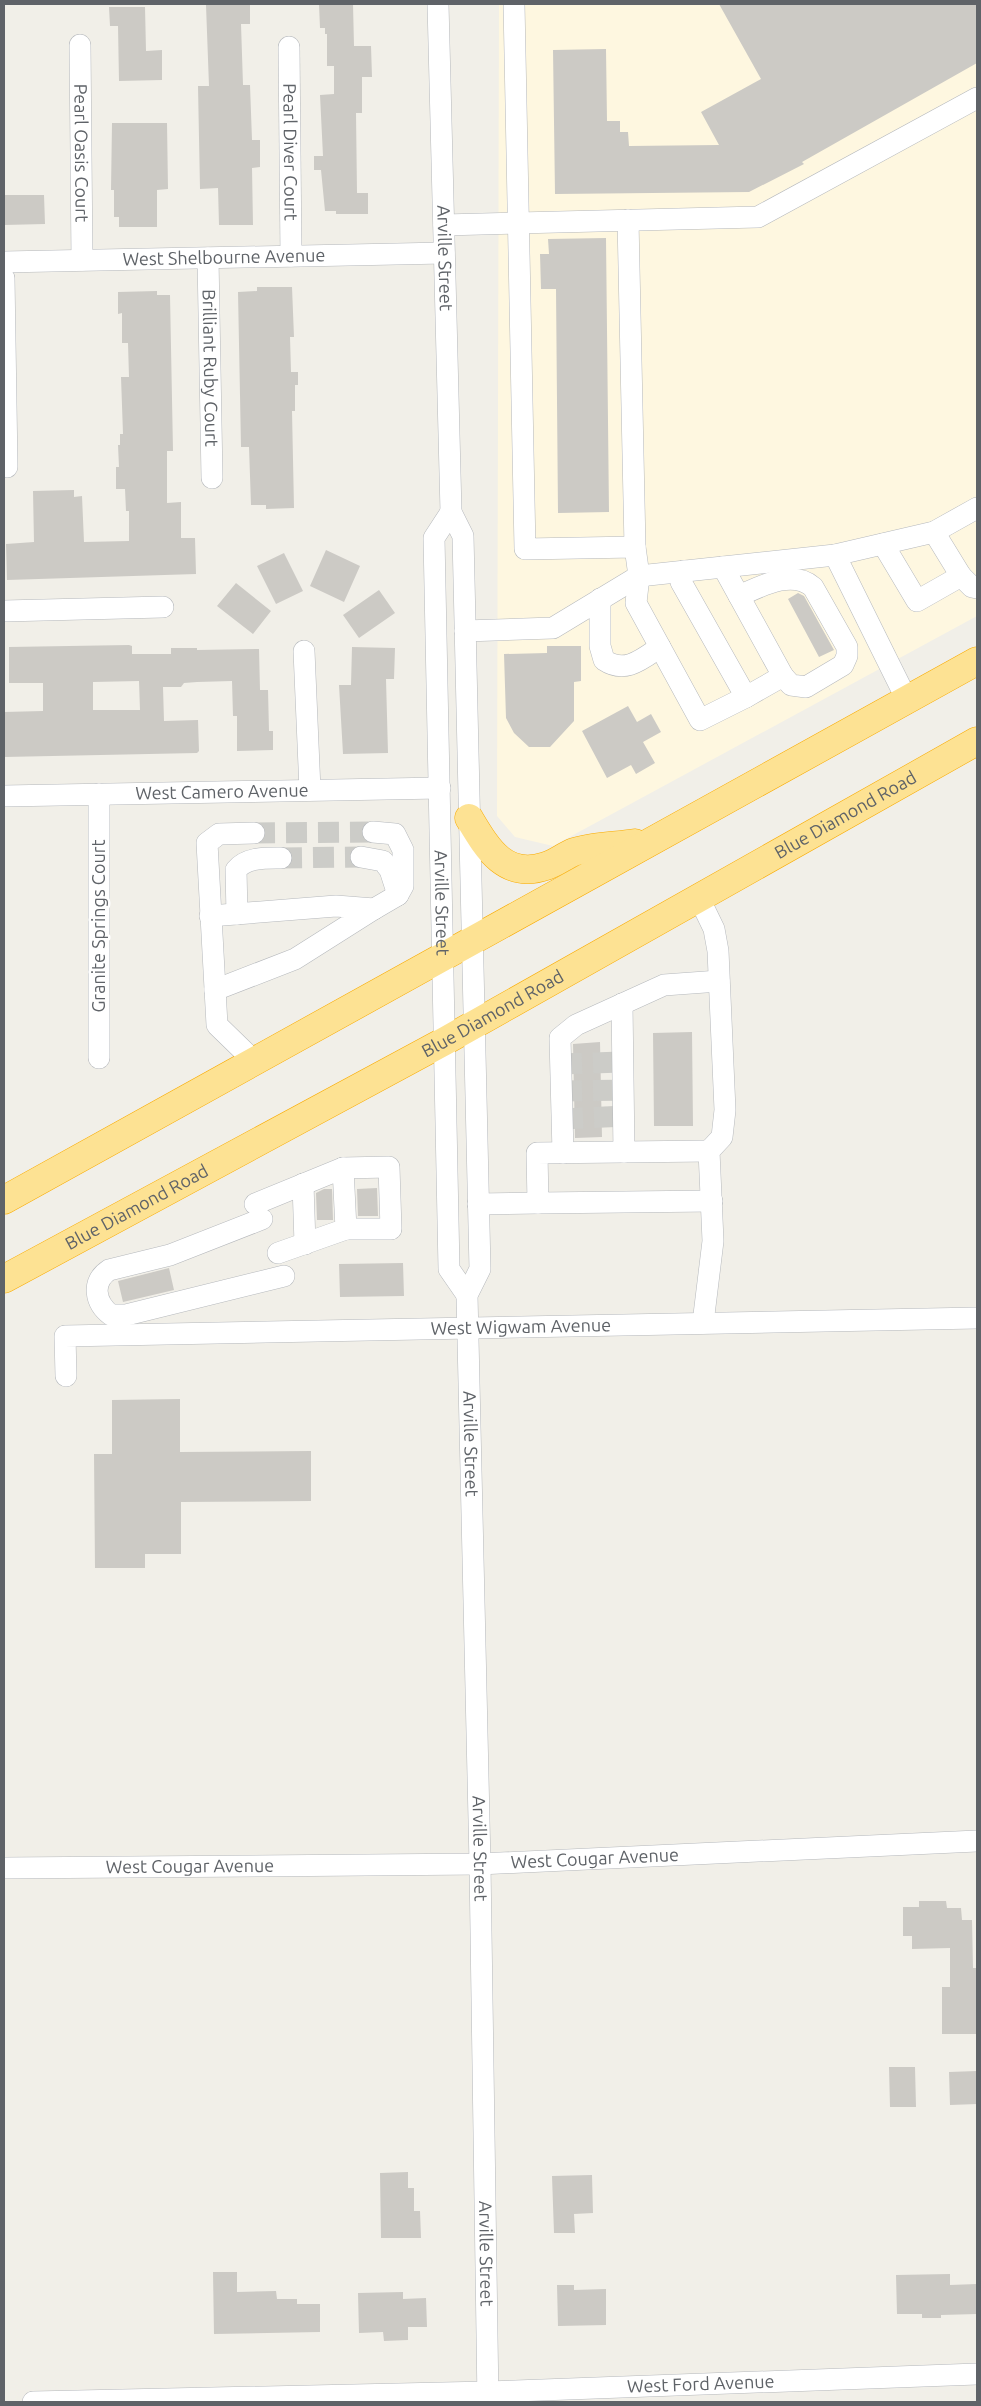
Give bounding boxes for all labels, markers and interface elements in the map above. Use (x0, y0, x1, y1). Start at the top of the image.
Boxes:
street label: Pearl Diver Court (280, 83, 302, 221)
street label: Pearl Oasis Court (71, 84, 93, 222)
street label: Arville Street (434, 205, 457, 311)
street label: West Shelbourne Avenue (122, 244, 326, 269)
street label: Brilliant Ruby Court (200, 289, 222, 447)
street label: Blue Diamond Road (771, 766, 919, 862)
street label: West Camero Avenue (135, 779, 309, 803)
street label: Granite Springs Court (88, 839, 108, 1013)
street label: Arville Street (431, 850, 454, 956)
street label: Blue Diamond Road (418, 965, 567, 1061)
street label: Blue Diamond Road (62, 1160, 211, 1253)
street label: West Wigwam Avenue (430, 1314, 611, 1338)
street label: Arville Street (460, 1391, 483, 1497)
street label: Arville Street (469, 1795, 492, 1902)
street label: West Cougar Avenue (510, 1844, 679, 1872)
street label: West Cougar Avenue (106, 1855, 274, 1876)
street label: Arville Street (476, 2200, 498, 2307)
street label: West Ford Avenue (627, 2370, 775, 2396)

